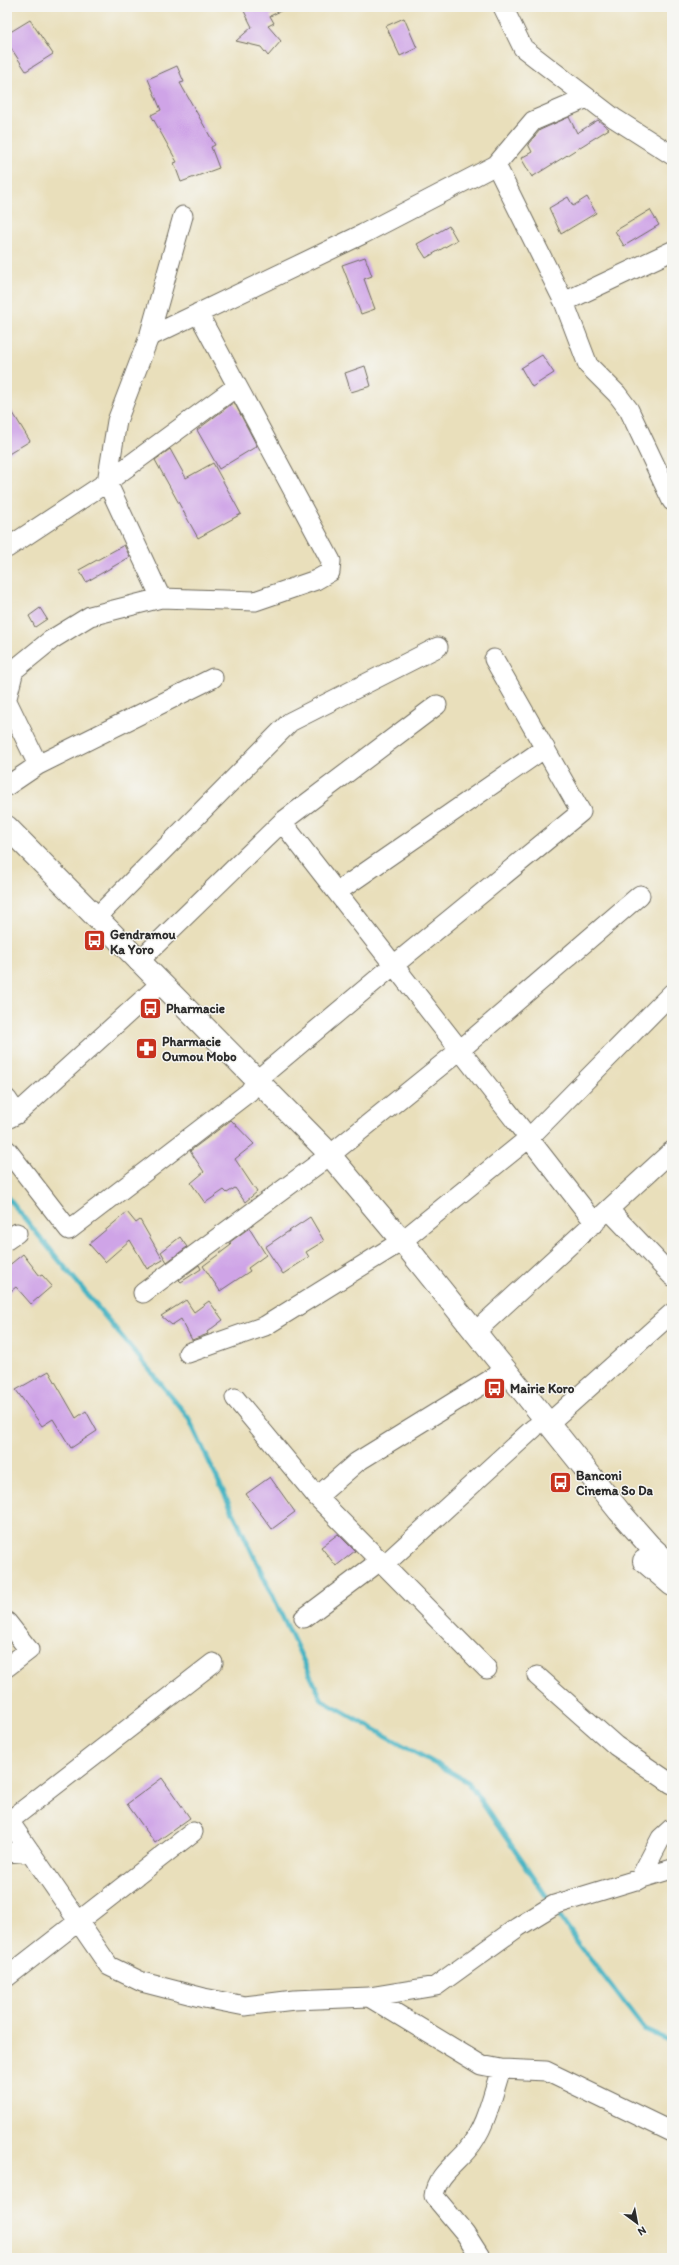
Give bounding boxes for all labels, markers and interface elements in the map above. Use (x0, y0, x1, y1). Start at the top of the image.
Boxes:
place label: Gendramou Ka Yoro (110, 927, 177, 957)
bus stop icon: Gendramou Ka Yoro (82, 928, 108, 954)
bus stop icon: Pharmacie (138, 995, 164, 1021)
place label: Pharmacie (166, 1001, 225, 1016)
place label: Pharmacie Oumou Mobo (162, 1034, 237, 1064)
pharmacy icon: Pharmacie Oumou Mobo (134, 1035, 160, 1061)
bus stop icon: Mairie Koro (481, 1375, 507, 1401)
place label: Mairie Koro (510, 1381, 575, 1396)
place label: Banconi Cinema So Da (576, 1468, 653, 1498)
bus stop icon: Banconi Cinema So Da (548, 1469, 574, 1495)
north arrow (617, 2203, 657, 2243)
text: N (635, 2224, 649, 2239)

